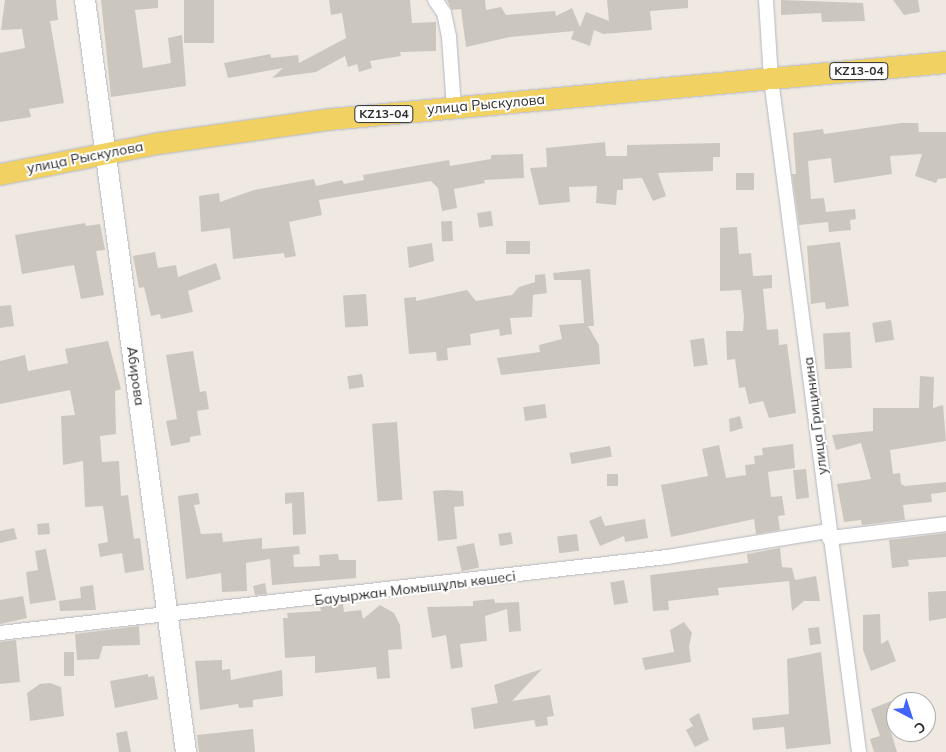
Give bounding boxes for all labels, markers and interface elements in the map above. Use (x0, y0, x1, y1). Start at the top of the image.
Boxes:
road number: KZ13-04 (829, 61, 889, 80)
street label: улица Рыскулова (426, 90, 546, 118)
road number: KZ13-04 (354, 105, 414, 124)
street label: улица Рыскулова (25, 137, 145, 177)
street label: Абирова (124, 345, 148, 407)
street label: улица Грицинина (799, 356, 831, 476)
street label: Бауыржан Момышұлы көшесі (313, 567, 517, 609)
north arrow (886, 692, 936, 742)
text: С (911, 718, 929, 738)

